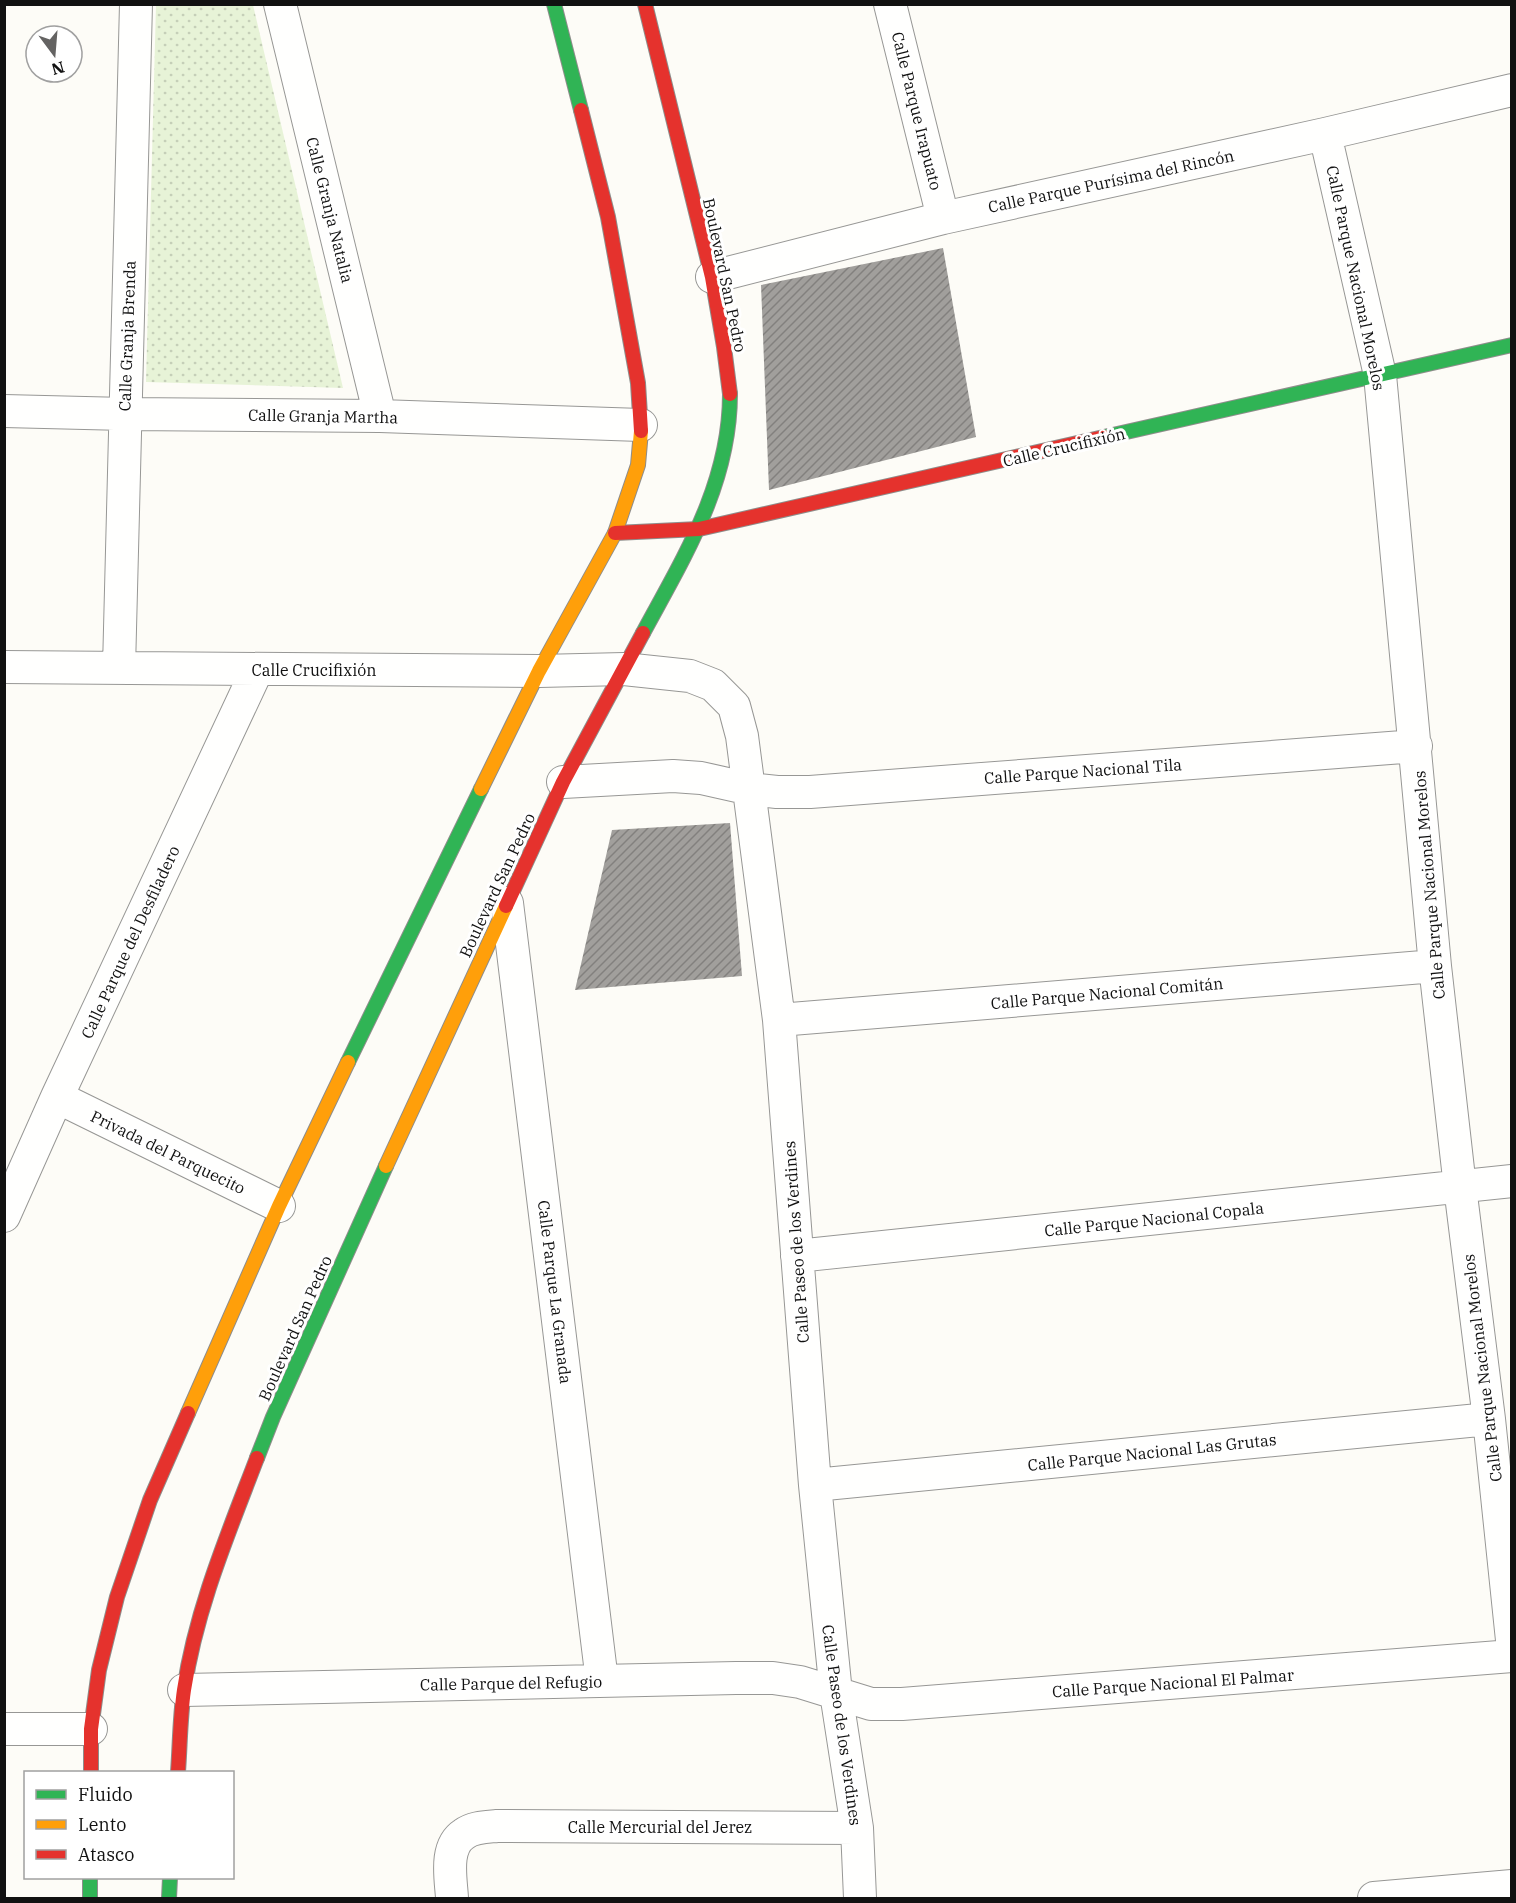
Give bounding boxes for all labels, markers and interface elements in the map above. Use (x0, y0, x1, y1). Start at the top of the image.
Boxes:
north arrow (24, 24, 84, 84)
street label: Calle Parque Irapuato (888, 30, 946, 192)
text: N (49, 57, 67, 80)
street label: Calle Granja Natalia (302, 135, 358, 285)
street label: Calle Parque Purísima del Rincón (986, 145, 1236, 217)
street label: Calle Parque Nacional Morelos (1322, 164, 1390, 392)
street label: Boulevard San Pedro (699, 196, 751, 354)
street label: Calle Granja Brenda (114, 260, 140, 412)
street label: Calle Granja Martha (248, 405, 398, 427)
street label: Calle Crucifixión (1001, 423, 1127, 471)
street label: Calle Crucifixión (252, 660, 377, 680)
street label: Calle Parque Nacional Tila (983, 754, 1183, 788)
street label: Calle Parque Nacional Morelos (1409, 770, 1449, 1000)
street label: Boulevard San Pedro (455, 810, 539, 960)
street label: Calle Parque del Desfiladero (76, 842, 184, 1042)
street label: Calle Parque Nacional Comitán (990, 973, 1224, 1013)
street label: Privada del Parquecito (87, 1106, 249, 1198)
street label: Calle Paseo de los Verdines (779, 1140, 813, 1344)
street label: Calle Parque Nacional Copala (1043, 1197, 1265, 1240)
street label: Calle Parque La Granada (534, 1199, 576, 1385)
street label: Boulevard San Pedro (254, 1252, 336, 1404)
street label: Calle Parque Nacional Morelos (1458, 1253, 1506, 1483)
street label: Calle Parque Nacional Las Grutas (1027, 1429, 1277, 1475)
street label: Calle Paseo de los Verdines (818, 1623, 866, 1827)
street label: Calle Parque Nacional El Palmar (1051, 1665, 1295, 1701)
street label: Calle Parque del Refugio (420, 1671, 602, 1695)
legend (24, 1771, 234, 1879)
text: Fluido (78, 1783, 133, 1806)
text: Lento (78, 1813, 126, 1836)
street label: Calle Mercurial del Jerez (568, 1817, 752, 1837)
text: Atasco (78, 1843, 134, 1866)

